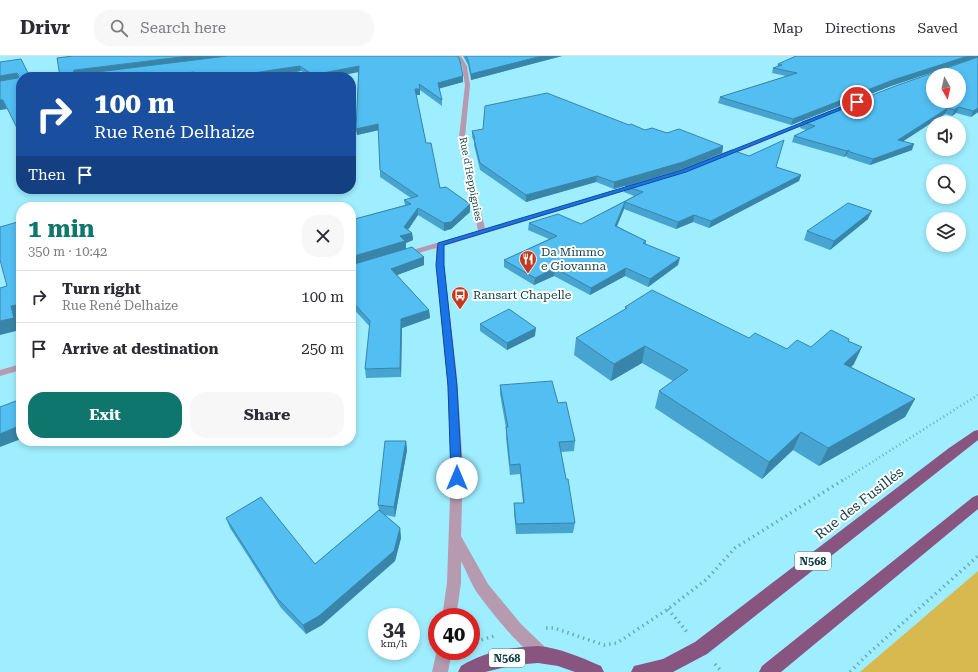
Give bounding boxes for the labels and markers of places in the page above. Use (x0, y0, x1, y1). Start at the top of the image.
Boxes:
pin (840, 85, 874, 119)
place label: Da Mimmo e Giovanna (541, 245, 607, 273)
restaurant icon: Da Mimmo e Giovanna (518, 249, 538, 274)
bus stop icon: Ransart Chapelle (450, 285, 470, 310)
place label: Ransart Chapelle (473, 288, 572, 302)

